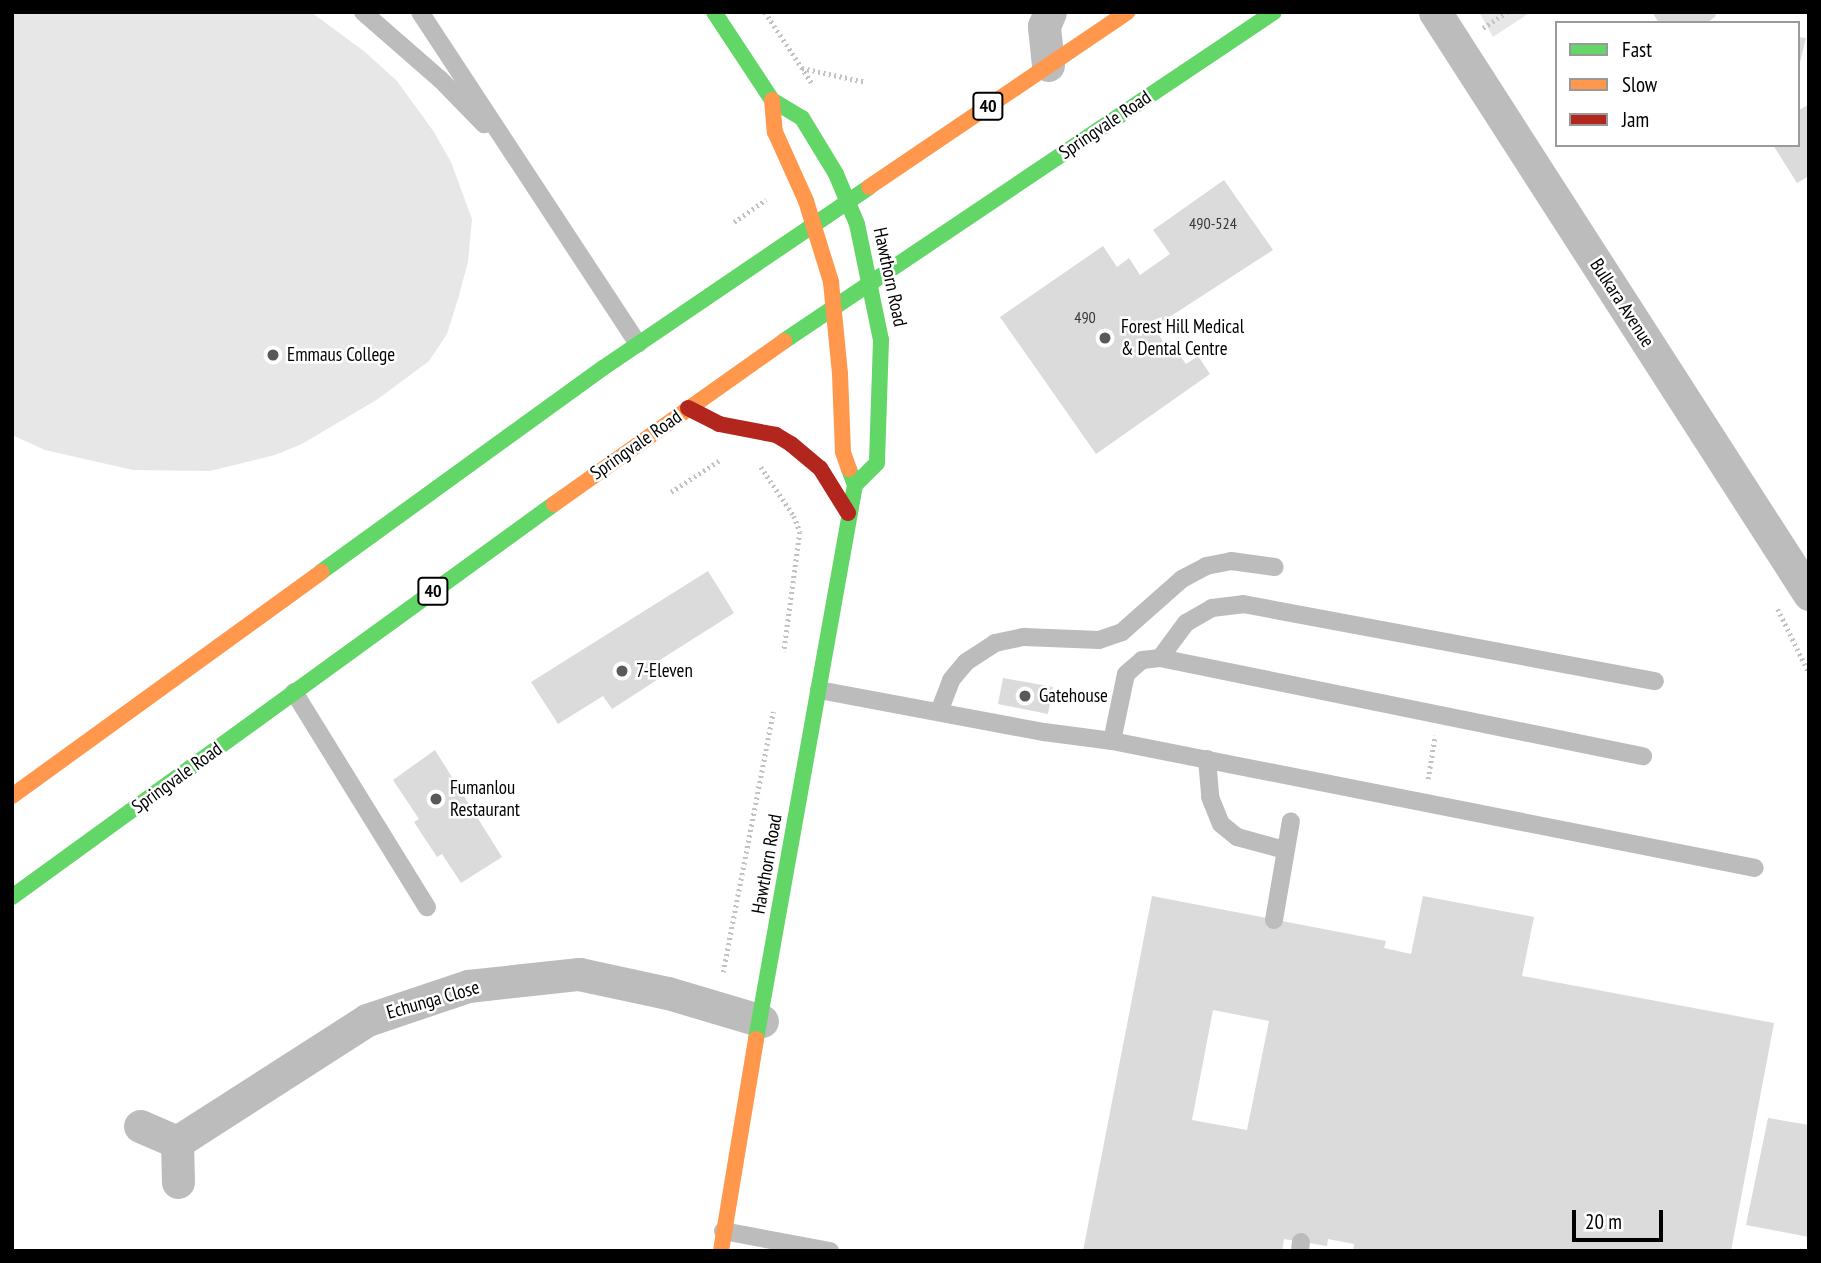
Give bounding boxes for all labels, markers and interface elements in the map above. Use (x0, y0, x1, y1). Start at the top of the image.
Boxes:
legend (1555, 21, 1800, 147)
text: Fast (1622, 36, 1652, 63)
text: Slow (1622, 71, 1657, 98)
street label: Springvale Road (1055, 86, 1155, 164)
road number: 40 (972, 92, 1004, 120)
text: Jam (1622, 106, 1649, 133)
house number: 490-524 (1189, 213, 1237, 233)
street label: Hawthorn Road (868, 225, 912, 329)
street label: Bulkara Avenue (1585, 254, 1659, 352)
house number: 490 (1074, 307, 1096, 327)
place label: Forest Hill Medical & Dental Centre (1121, 316, 1244, 360)
marker: Forest Hill Medical & Dental Centre (1095, 328, 1115, 348)
place label: Emmaus College (287, 344, 395, 366)
marker: Emmaus College (265, 347, 281, 363)
street label: Springvale Road (586, 405, 686, 485)
road number: 40 (417, 576, 449, 606)
place label: 7-Eleven (636, 660, 693, 682)
marker: 7-Eleven (614, 663, 630, 679)
place label: Gatehouse (1039, 685, 1108, 707)
marker: Gatehouse (1017, 688, 1033, 704)
street label: Springvale Road (127, 738, 227, 818)
place label: Fumanlou Restaurant (450, 777, 520, 821)
marker: Fumanlou Restaurant (428, 791, 444, 807)
street label: Hawthorn Road (747, 812, 787, 916)
street label: Echunga Close (384, 976, 482, 1024)
scale bar (1576, 1196, 1667, 1240)
text: 20 m (1585, 1208, 1622, 1235)

